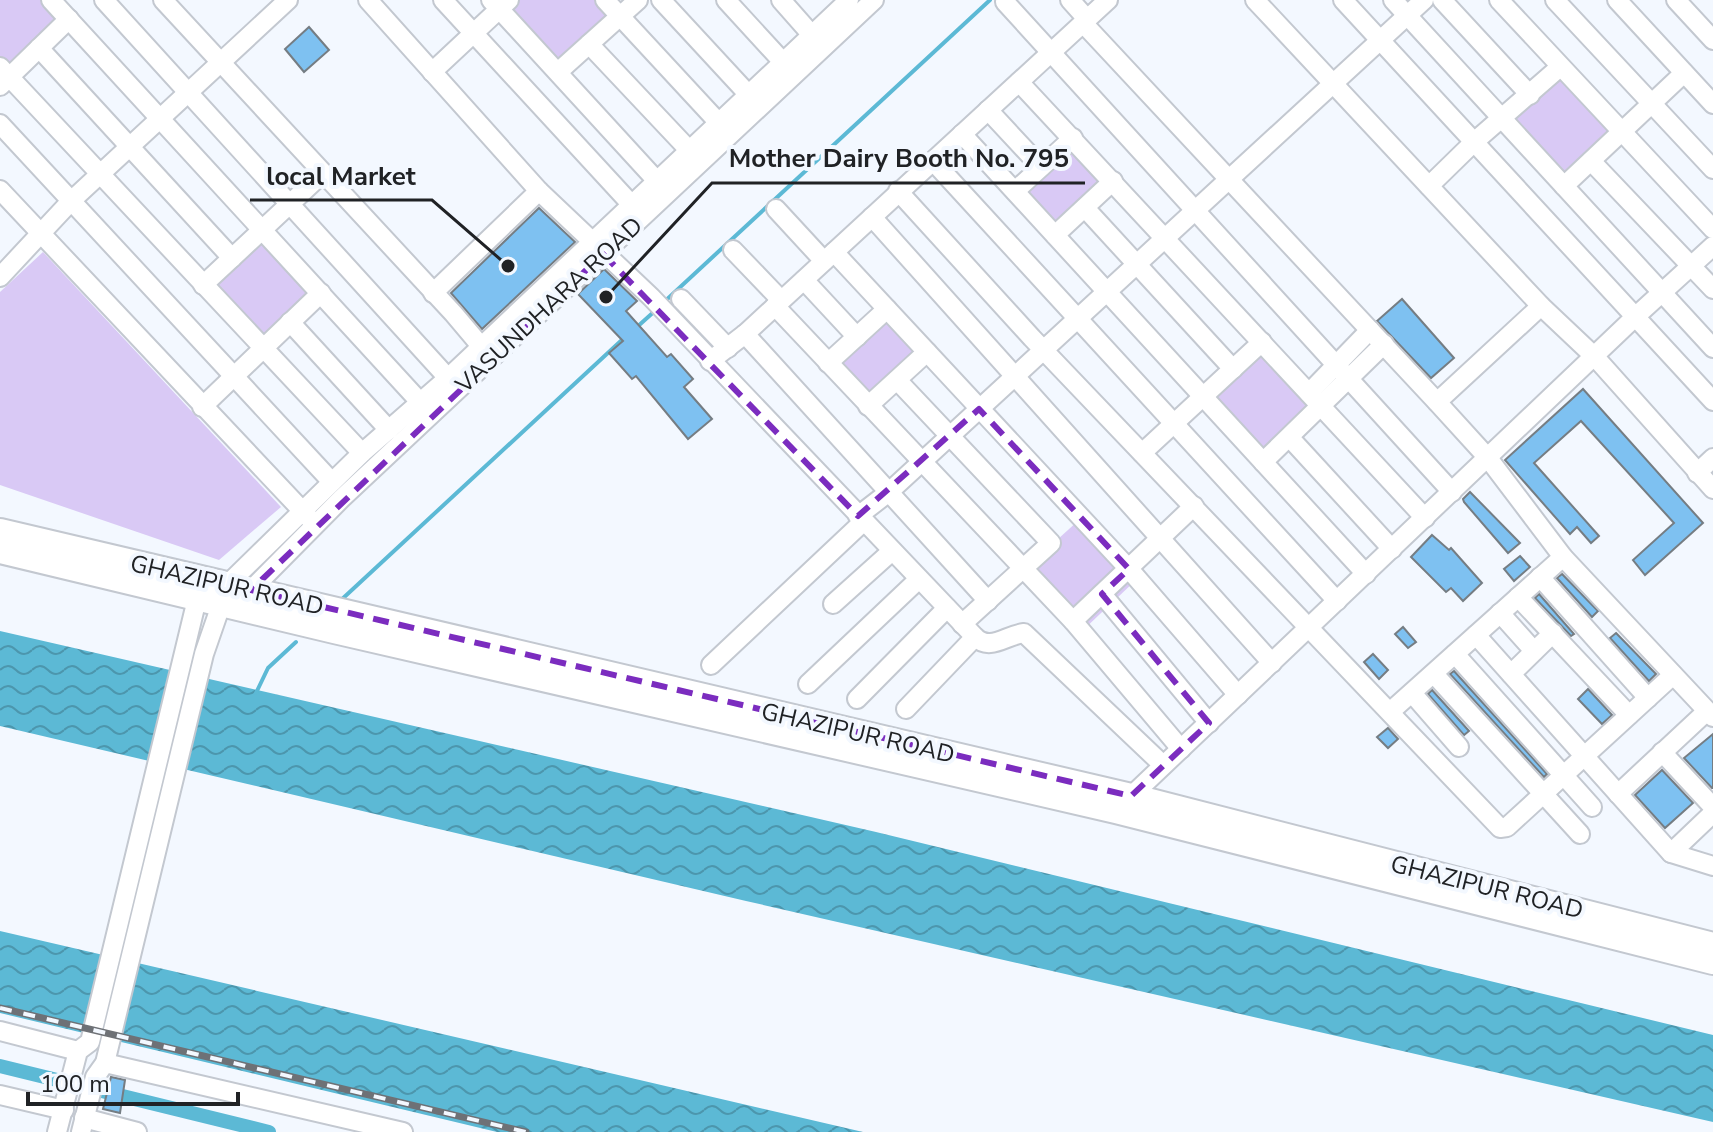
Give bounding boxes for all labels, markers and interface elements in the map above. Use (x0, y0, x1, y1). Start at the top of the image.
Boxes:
callout: Mother Dairy Booth No. 795 (712, 133, 1085, 183)
text: Mother Dairy Booth No. 795 (729, 141, 1069, 176)
callout: local Market (250, 150, 432, 200)
text: local Market (266, 159, 417, 194)
street label: VASUNDHARA ROAD (448, 210, 649, 401)
street label: GHAZIPUR ROAD (127, 547, 327, 623)
street label: GHAZIPUR ROAD (758, 695, 958, 771)
street label: GHAZIPUR ROAD (1387, 848, 1587, 926)
scale bar (28, 1056, 238, 1106)
text: 100 m (40, 1068, 110, 1100)

